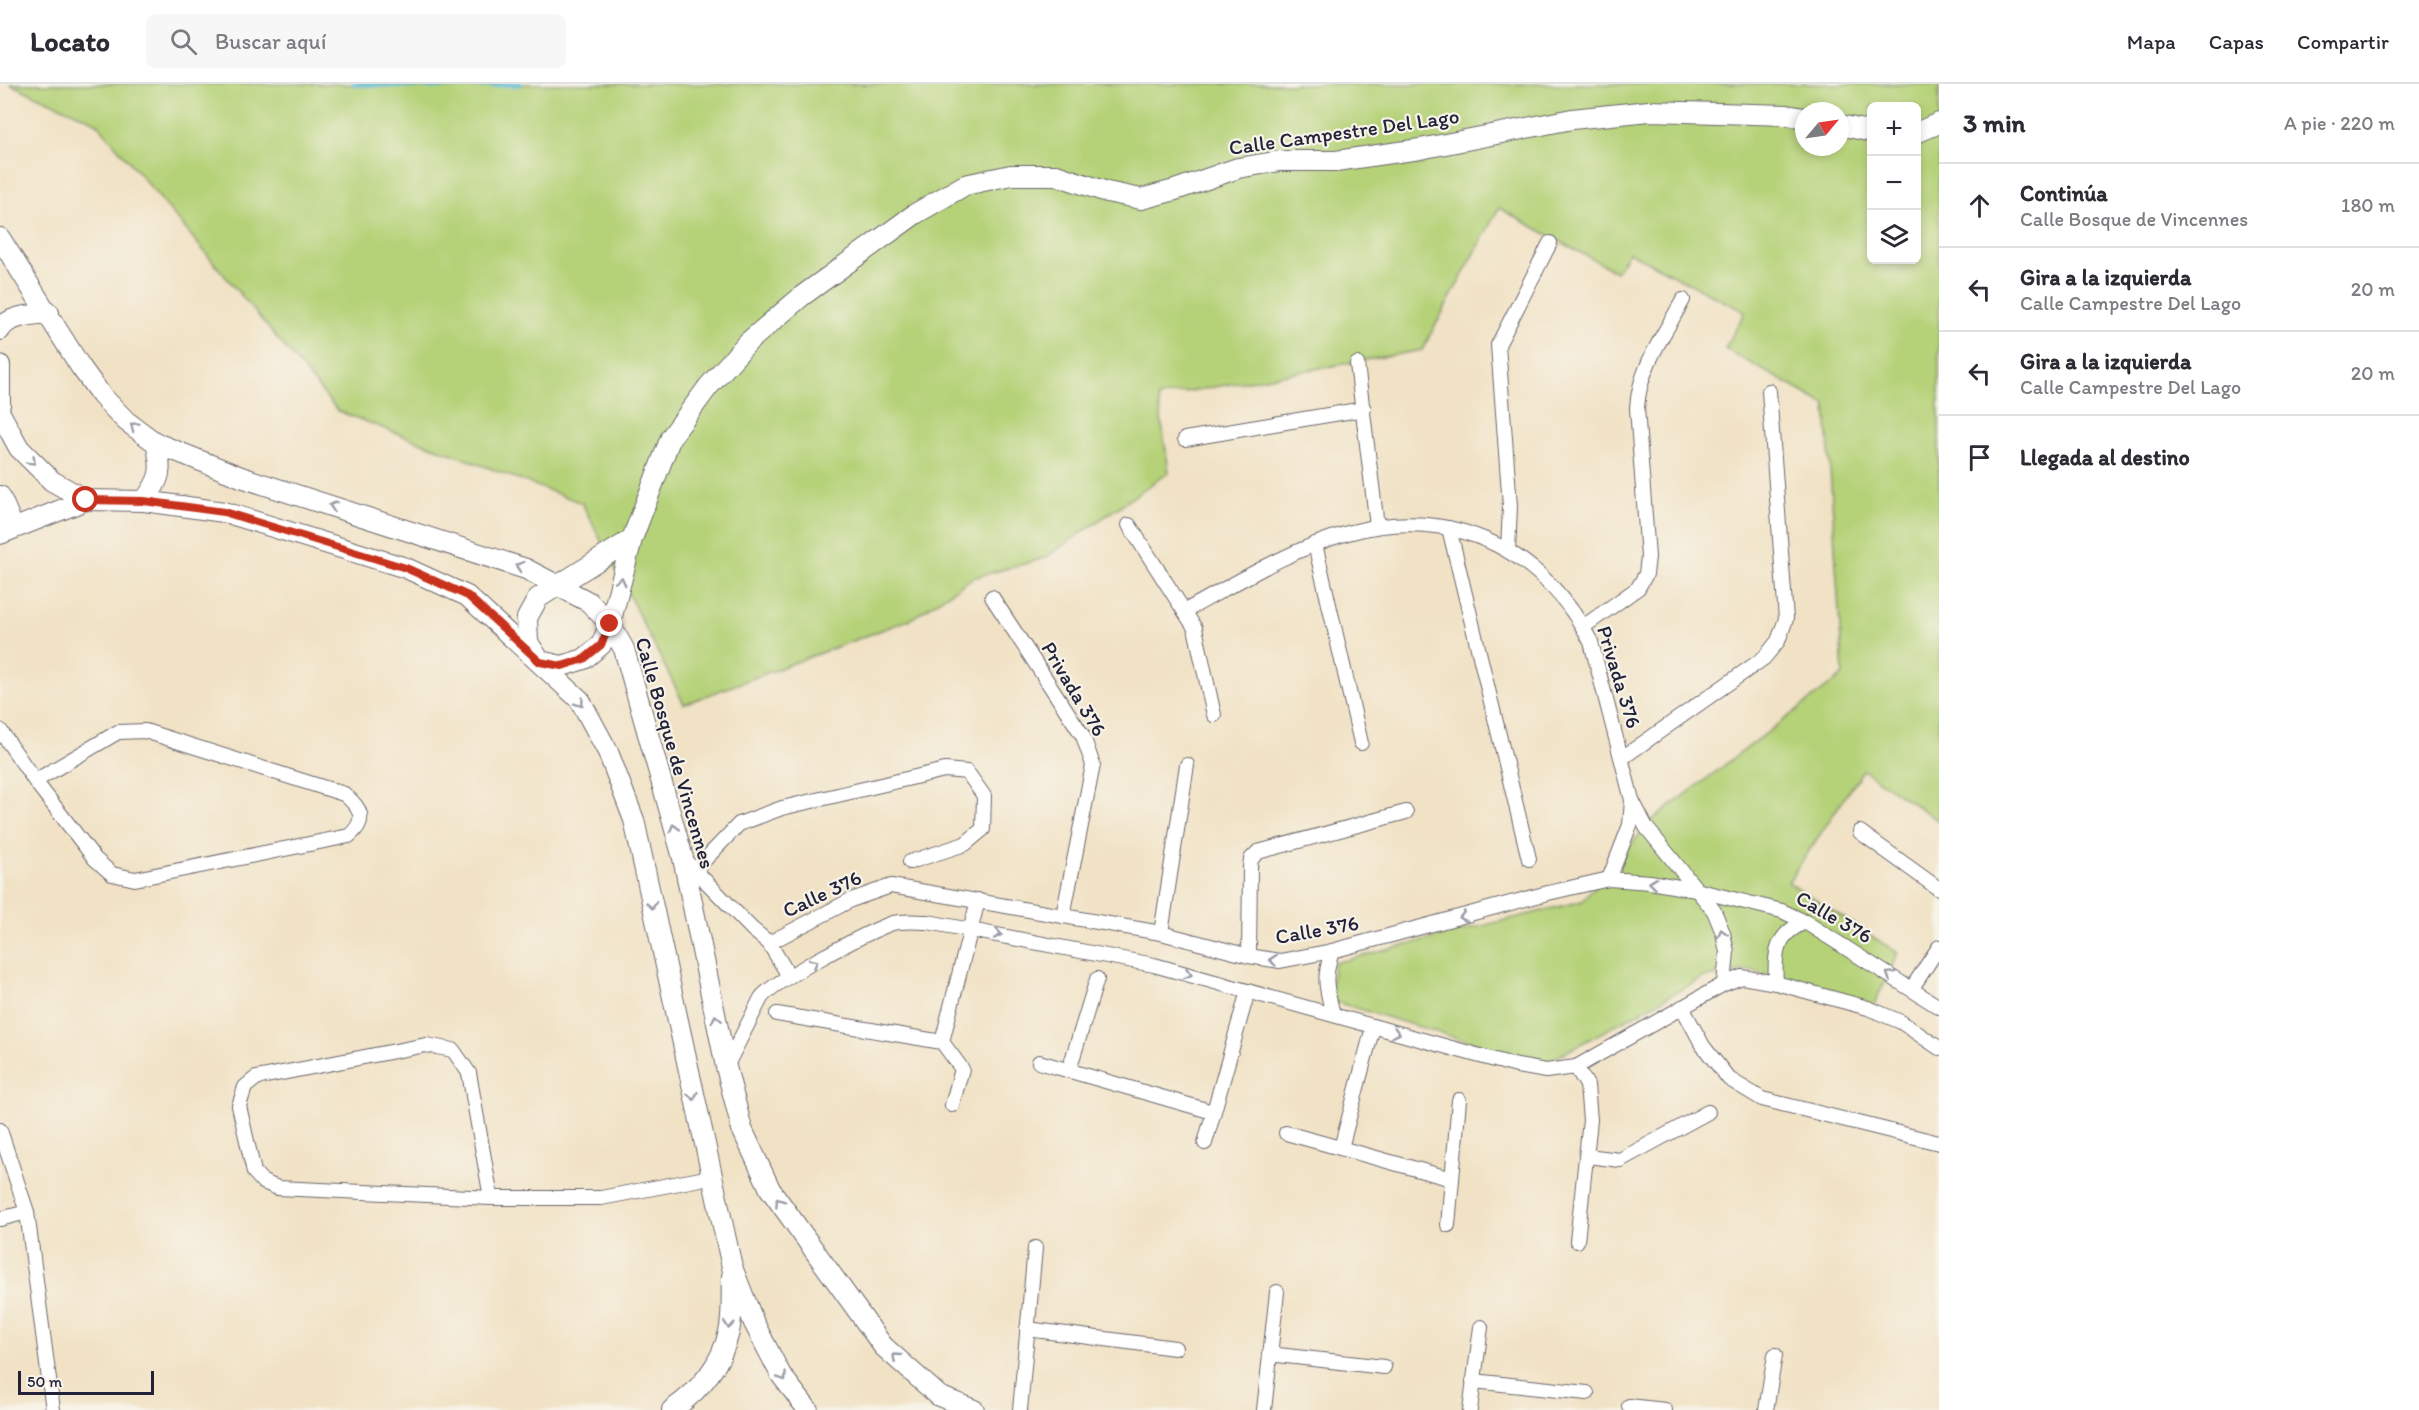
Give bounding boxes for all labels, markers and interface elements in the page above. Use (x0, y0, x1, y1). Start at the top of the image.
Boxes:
search box (146, 14, 566, 68)
text: Locato (30, 24, 110, 58)
icon: search (167, 25, 200, 58)
text: Buscar aquí (215, 28, 326, 55)
text: Mapa (2127, 29, 2176, 54)
text: Capas (2209, 29, 2264, 54)
text: Compartir (2297, 29, 2389, 54)
north arrow (1795, 102, 1849, 156)
map controls (1867, 102, 1921, 264)
button: + (1867, 102, 1921, 156)
street label: Calle Campestre Del Lago (1227, 103, 1461, 160)
text: 3 min (1963, 107, 2025, 139)
text: A pie · 220 m (2284, 111, 2395, 135)
button: − (1867, 156, 1921, 210)
text: Continúa (2020, 180, 2108, 207)
icon: ahead (1963, 189, 1996, 222)
text: 180 m (2341, 193, 2395, 217)
text: Calle Bosque de Vincennes (2020, 207, 2248, 231)
button: layers (1867, 210, 1921, 264)
text: Gira a la izquierda (2020, 264, 2191, 291)
icon: left (1963, 273, 1996, 306)
text: 20 m (2351, 277, 2395, 301)
text: Calle Campestre Del Lago (2020, 291, 2241, 315)
text: Gira a la izquierda (2020, 348, 2191, 375)
icon: left (1963, 357, 1996, 390)
text: 20 m (2351, 361, 2395, 385)
text: Calle Campestre Del Lago (2020, 375, 2241, 399)
one-way arrow (129, 423, 140, 434)
icon: arrive (1963, 441, 1996, 474)
text: Llegada al destino (2020, 444, 2190, 471)
one-way arrow (24, 454, 35, 465)
route start (72, 486, 98, 512)
one-way arrow (328, 501, 339, 514)
one-way arrow (514, 561, 525, 574)
one-way arrow (614, 577, 626, 587)
route end (596, 610, 622, 636)
street label: Privada 376 (1592, 623, 1647, 731)
street label: Calle Bosque de Vincennes (630, 634, 721, 871)
street label: Privada 376 (1036, 637, 1112, 741)
one-way arrow (573, 697, 584, 708)
one-way arrow (669, 823, 682, 833)
street label: Calle 376 (778, 864, 865, 923)
one-way arrow (1648, 877, 1657, 890)
street label: Calle 376 (1792, 885, 1877, 948)
one-way arrow (645, 900, 658, 910)
one-way arrow (1458, 909, 1468, 922)
street label: Calle 376 (1273, 910, 1360, 949)
one-way arrow (992, 927, 1002, 940)
one-way arrow (1717, 928, 1729, 939)
one-way arrow (1269, 954, 1278, 967)
one-way arrow (807, 959, 818, 970)
one-way arrow (1182, 967, 1193, 979)
one-way arrow (1886, 970, 1896, 982)
one-way arrow (710, 1014, 723, 1024)
one-way arrow (1391, 1026, 1401, 1039)
one-way arrow (686, 1090, 699, 1100)
one-way arrow (775, 1197, 786, 1208)
one-way arrow (723, 1321, 736, 1330)
one-way arrow (891, 1354, 902, 1365)
scale bar (18, 1368, 154, 1396)
one-way arrow (776, 1370, 787, 1381)
text: 50 m (27, 1372, 62, 1391)

